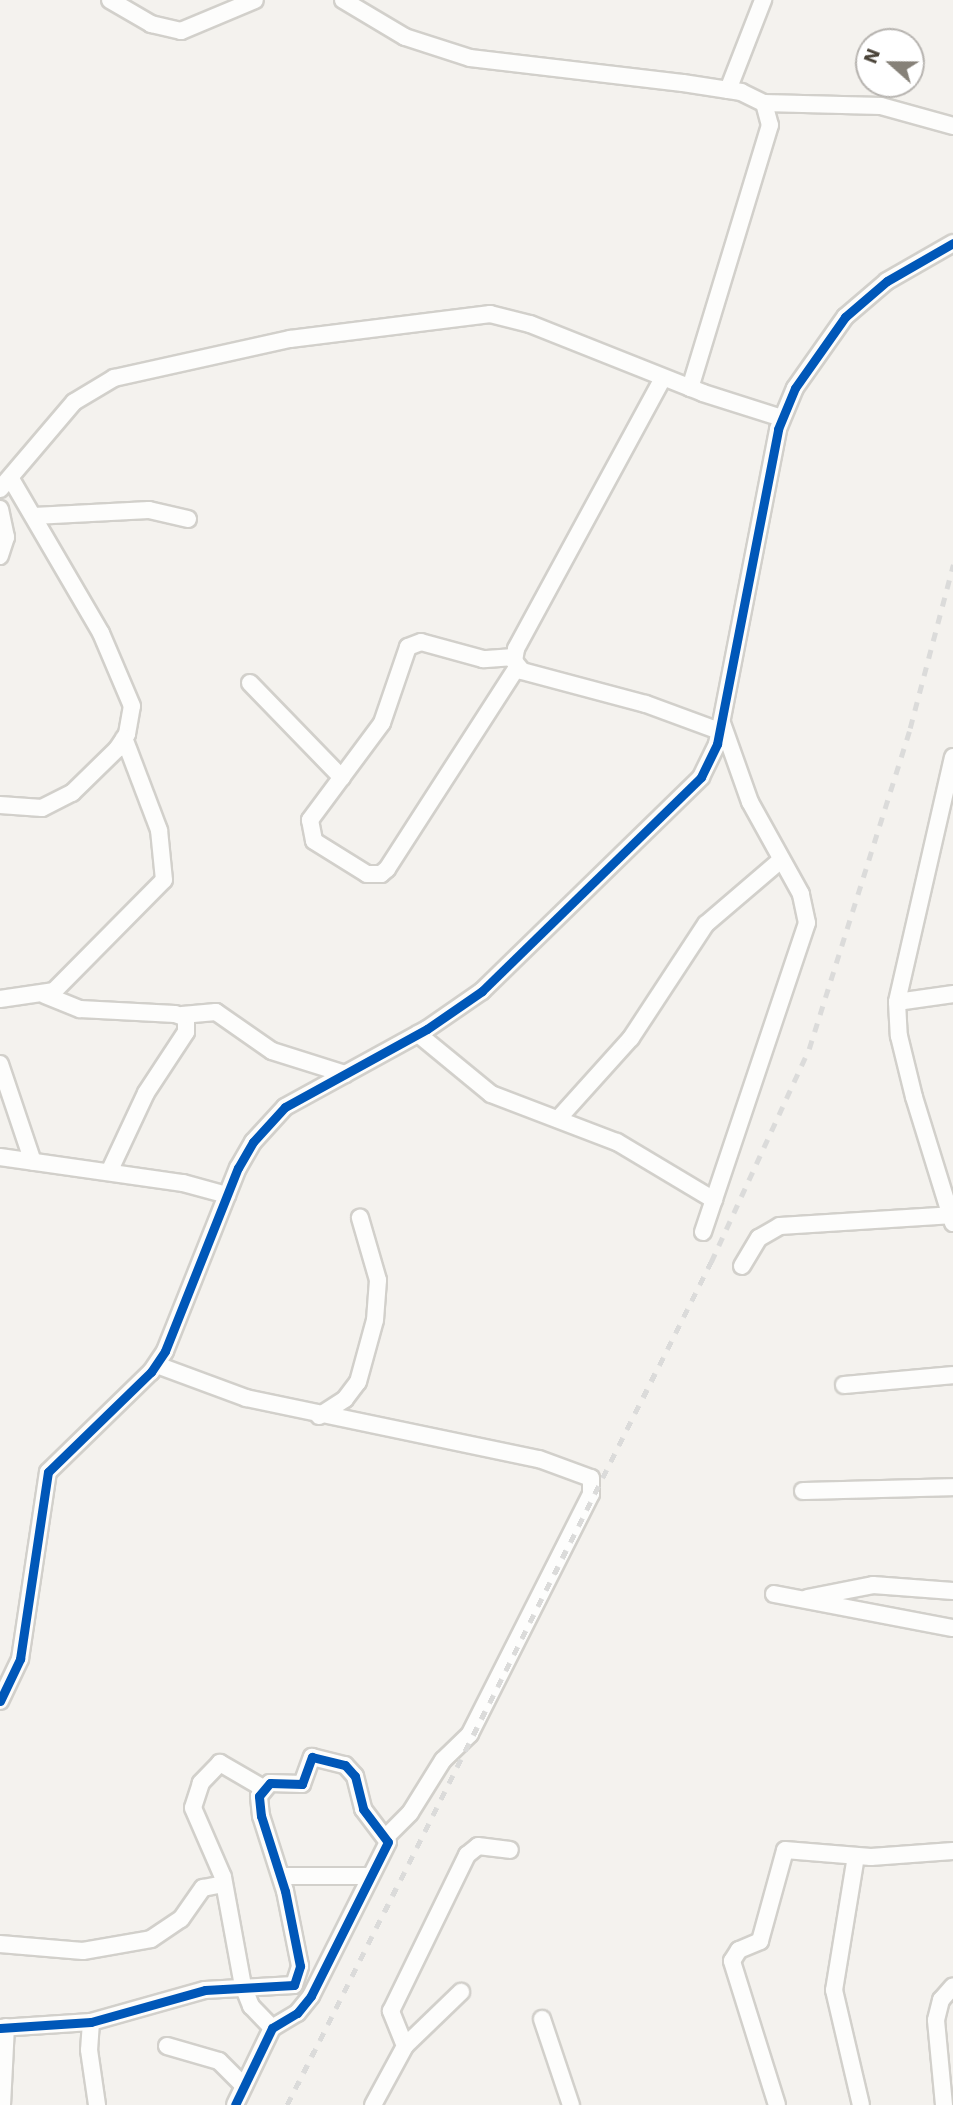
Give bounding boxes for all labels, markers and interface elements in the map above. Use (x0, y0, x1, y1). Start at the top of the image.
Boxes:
north arrow (855, 28, 925, 98)
text: N (859, 45, 885, 67)

